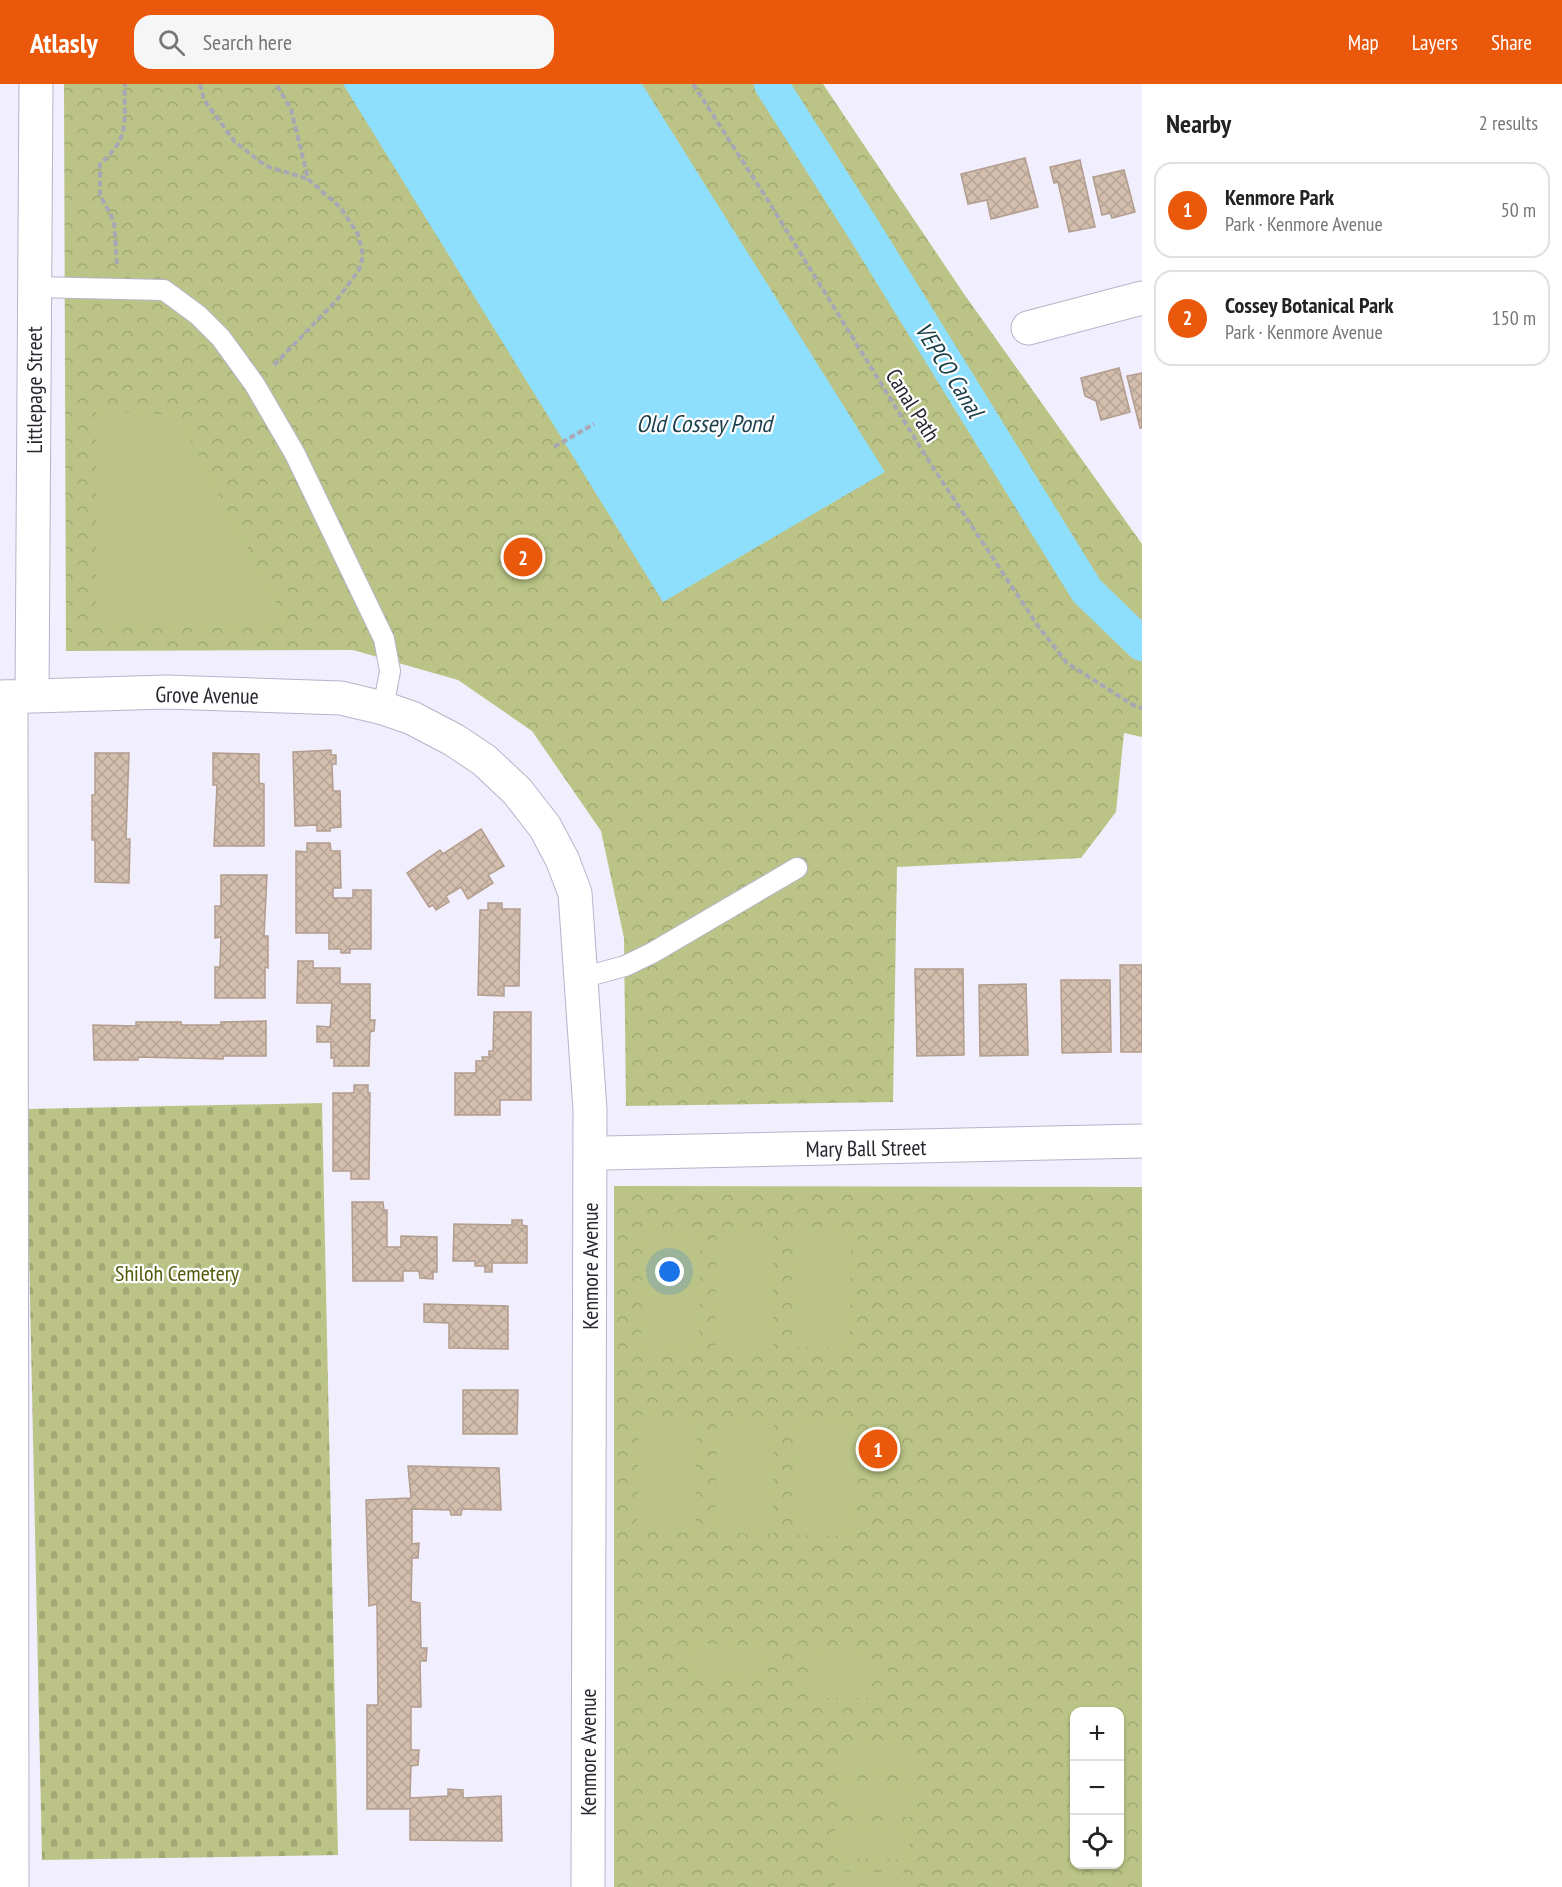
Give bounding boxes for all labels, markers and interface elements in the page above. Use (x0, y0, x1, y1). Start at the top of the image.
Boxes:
search box (134, 15, 554, 69)
text: Atlasly (30, 24, 98, 61)
icon: search (155, 26, 188, 59)
text: Search here (203, 28, 292, 56)
text: Map (1348, 29, 1379, 56)
text: Layers (1412, 29, 1458, 56)
text: Share (1491, 29, 1532, 56)
text: Nearby (1166, 107, 1231, 140)
text: 2 results (1479, 110, 1538, 136)
text: Kenmore Park (1225, 183, 1334, 211)
text: 1 (1183, 197, 1192, 223)
text: 50 m (1501, 197, 1536, 223)
text: Park · Kenmore Avenue (1225, 211, 1383, 237)
text: Cossey Botanical Park (1225, 291, 1394, 319)
text: 2 (1183, 305, 1192, 331)
text: 150 m (1492, 305, 1536, 331)
water label: VEPCO Canal (908, 316, 992, 425)
text: Park · Kenmore Avenue (1225, 319, 1383, 345)
street label: Littlepage Street (20, 326, 48, 454)
street label: Canal Path (880, 363, 946, 447)
water label: Old Cossey Pond (636, 408, 775, 439)
pin: 2 (504, 534, 542, 580)
street label: Grove Avenue (155, 680, 259, 710)
street label: Mary Ball Street (805, 1133, 927, 1163)
street label: Kenmore Avenue (576, 1202, 604, 1330)
your location (655, 1257, 684, 1286)
park label: Shiloh Cemetery (115, 1259, 240, 1287)
pin: 1 (858, 1426, 898, 1472)
street label: Kenmore Avenue (574, 1688, 602, 1816)
map controls (1070, 1707, 1124, 1869)
button: + (1070, 1707, 1124, 1761)
button: − (1070, 1761, 1124, 1815)
button: locate (1070, 1815, 1124, 1869)

